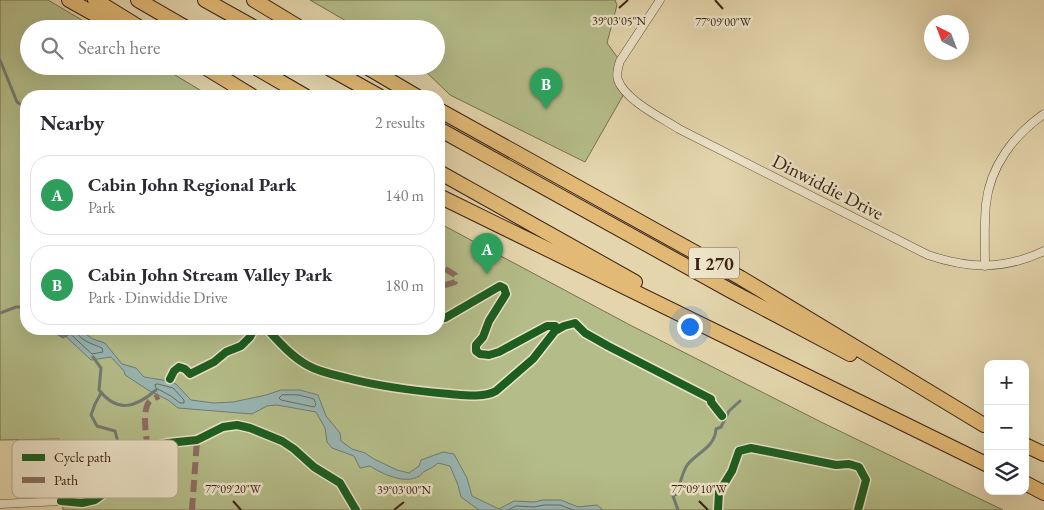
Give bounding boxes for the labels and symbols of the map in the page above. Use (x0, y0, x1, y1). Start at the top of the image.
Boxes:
text: 39°03'05"N (592, 13, 646, 29)
text: 77°09'00"W (695, 14, 752, 30)
north arrow (924, 15, 969, 60)
pin: B (530, 68, 562, 109)
street label: Dinwiddie Drive (768, 148, 888, 226)
pin: A (471, 233, 503, 274)
road number: I 270 (689, 248, 739, 278)
your location (677, 314, 703, 340)
legend (12, 440, 178, 498)
text: Cycle path (54, 448, 111, 466)
text: Path (54, 471, 78, 489)
text: 77°09'20"W (205, 481, 262, 497)
text: 77°09'10"W (671, 481, 728, 497)
text: 39°03'00"N (377, 482, 431, 498)

